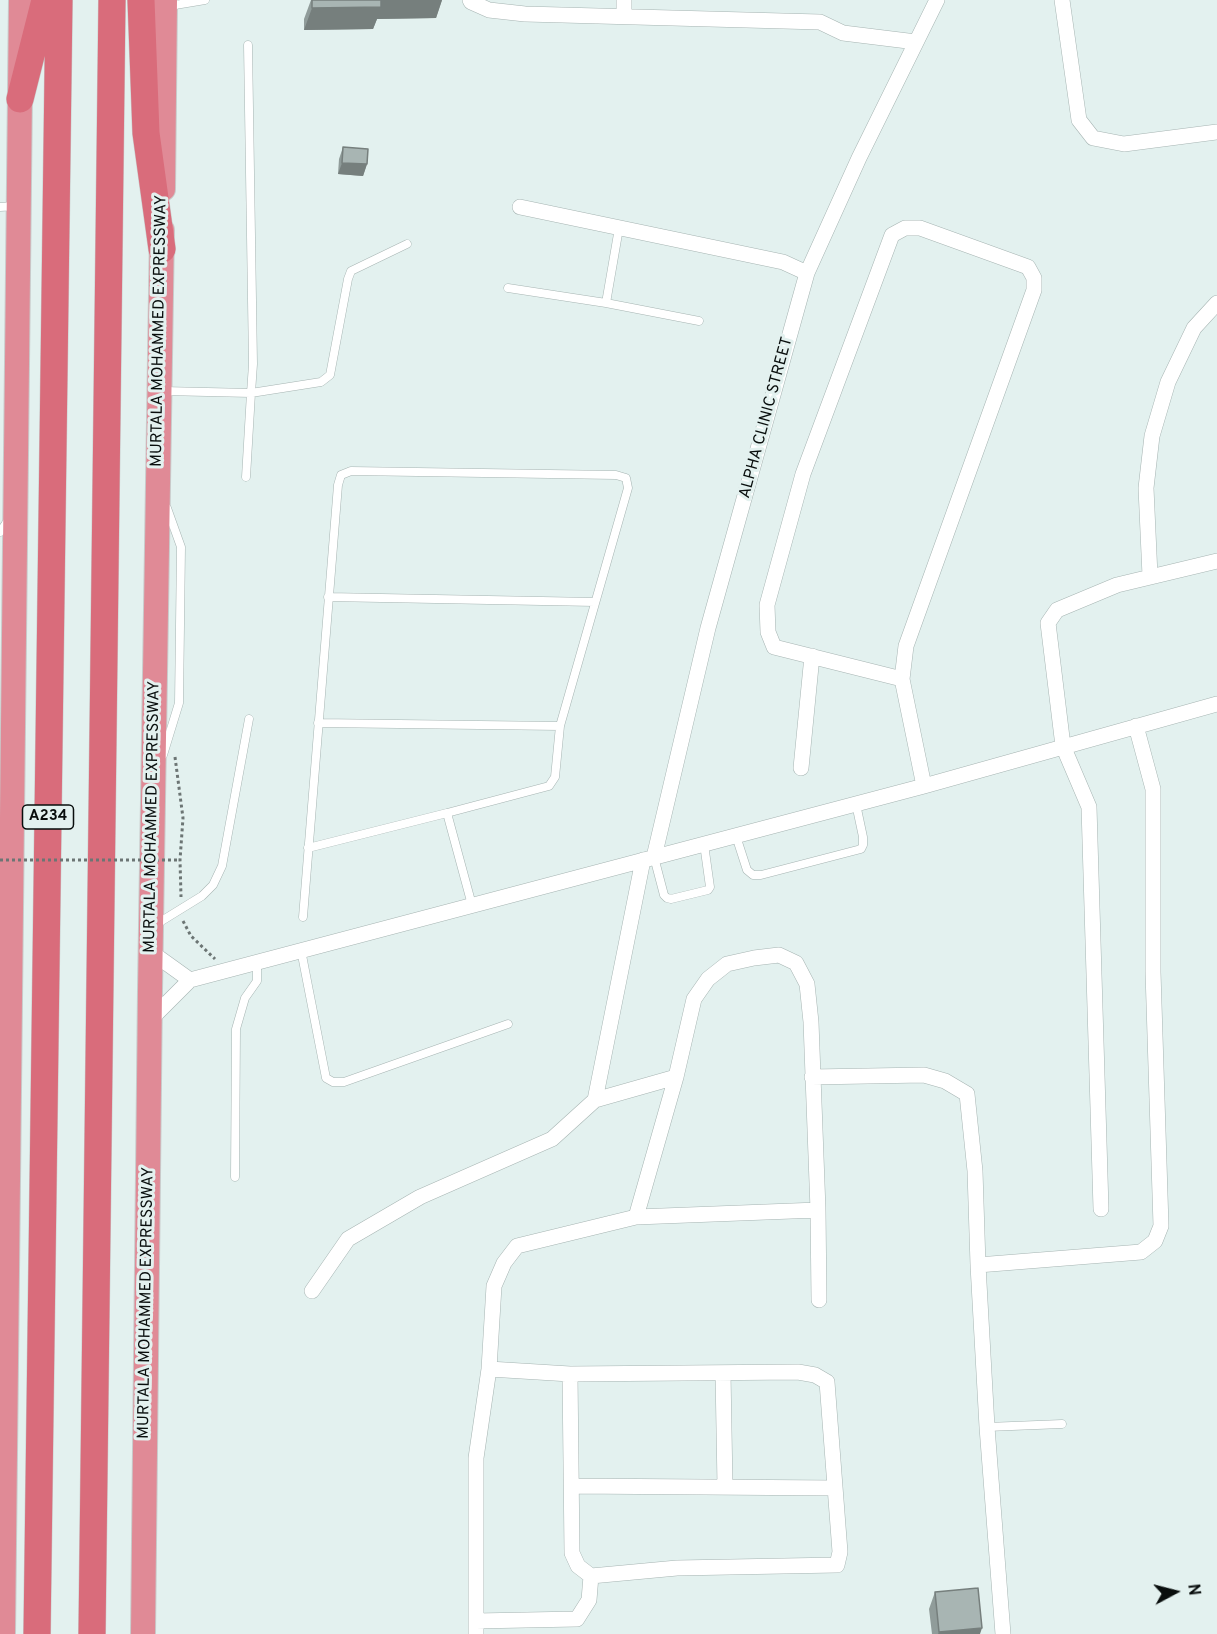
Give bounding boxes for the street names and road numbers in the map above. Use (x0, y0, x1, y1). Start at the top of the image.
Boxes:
street label: MURTALA MOHAMMED EXPRESSWAY (148, 195, 172, 467)
street label: ALPHA CLINIC STREET (736, 335, 798, 501)
street label: MURTALA MOHAMMED EXPRESSWAY (141, 681, 165, 953)
road number: A234 (22, 805, 74, 829)
street label: MURTALA MOHAMMED EXPRESSWAY (135, 1167, 159, 1439)

